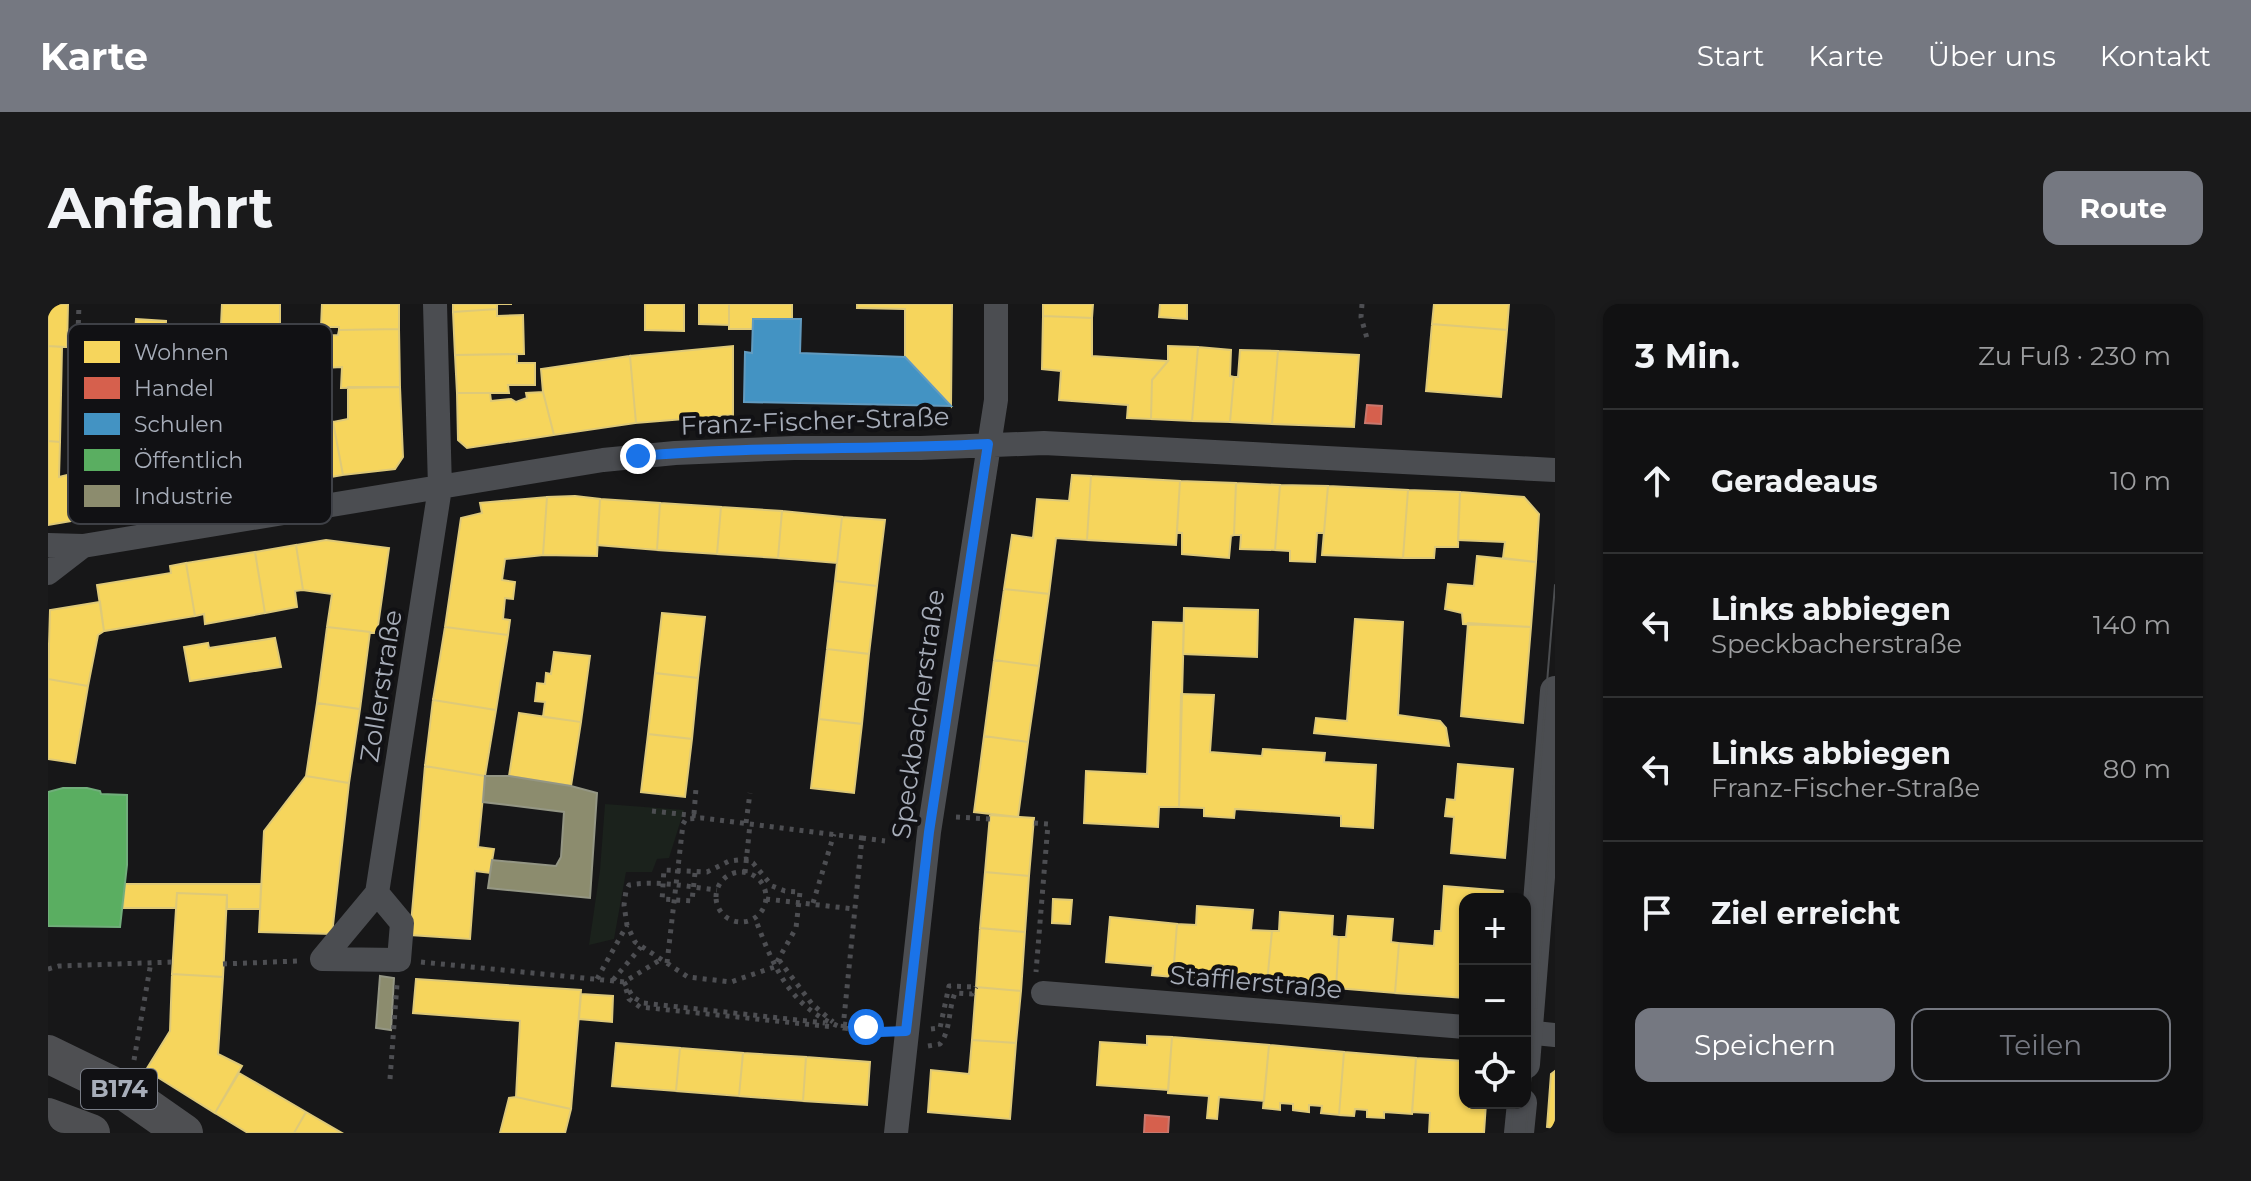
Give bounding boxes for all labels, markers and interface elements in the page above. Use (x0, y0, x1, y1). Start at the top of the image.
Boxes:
text: Karte (40, 33, 148, 80)
text: Start (1697, 39, 1764, 73)
text: Karte (1808, 39, 1884, 73)
text: Über uns (1928, 39, 2056, 73)
text: Kontakt (2100, 39, 2211, 73)
button: Route (2043, 171, 2203, 245)
text: Anfahrt (48, 174, 273, 242)
legend (68, 324, 332, 524)
text: 3 Min. (1635, 335, 1740, 377)
text: Wohnen (134, 339, 229, 366)
text: Zu Fuß · 230 m (1978, 340, 2171, 372)
text: Handel (134, 375, 214, 402)
street label: Franz-Fischer-Straße (680, 400, 950, 442)
text: Schulen (134, 411, 223, 438)
route end (620, 438, 656, 474)
text: Öffentlich (134, 447, 243, 474)
icon: ahead (1635, 459, 1679, 503)
text: Geradeaus (1711, 463, 1878, 500)
text: 10 m (2110, 465, 2171, 497)
text: Industrie (134, 483, 233, 510)
street label: Speckbacherstraße (885, 587, 951, 841)
text: Links abbiegen (1711, 591, 1951, 628)
icon: left (1635, 603, 1679, 647)
street label: Zollerstraße (353, 607, 409, 765)
text: 140 m (2093, 609, 2171, 641)
text: Speckbacherstraße (1711, 628, 1962, 660)
text: Links abbiegen (1711, 735, 1951, 772)
icon: left (1635, 747, 1679, 791)
text: 80 m (2103, 753, 2171, 785)
text: Franz-Fischer-Straße (1711, 772, 1980, 804)
icon: arrive (1635, 891, 1679, 935)
map controls (1459, 893, 1531, 1109)
button: + (1459, 893, 1531, 965)
text: Ziel erreicht (1711, 895, 1900, 932)
street label: Stafflerstraße (1168, 959, 1344, 1005)
button: − (1459, 965, 1531, 1037)
button: Speichern (1635, 1008, 1895, 1082)
button: Teilen (1911, 1008, 2171, 1082)
route start (848, 1009, 884, 1045)
button: locate (1459, 1037, 1531, 1109)
road number: B174 (81, 1069, 157, 1109)

